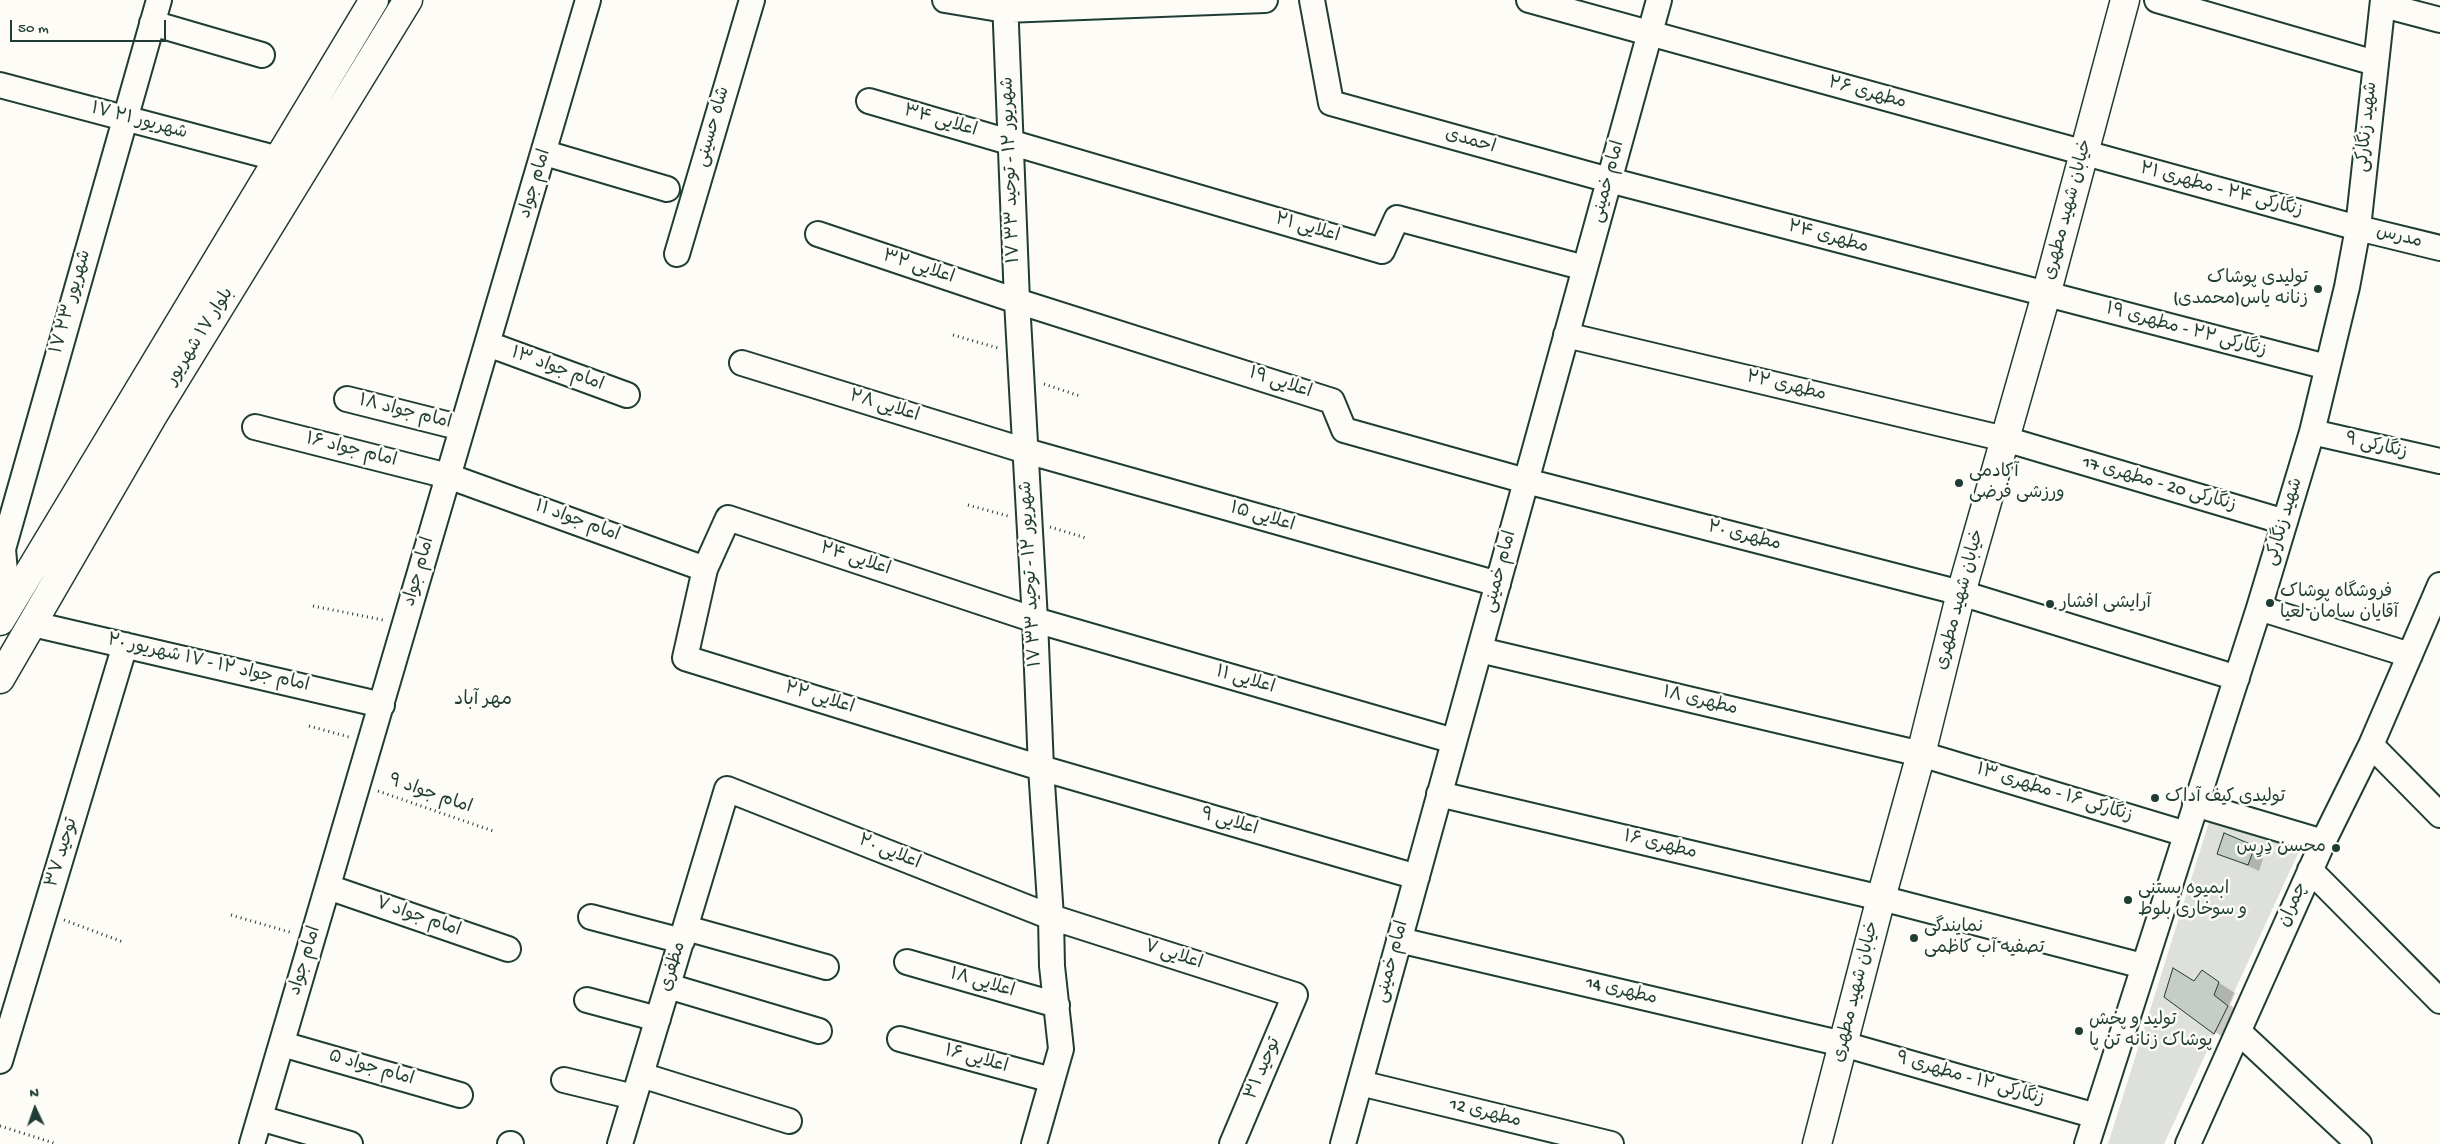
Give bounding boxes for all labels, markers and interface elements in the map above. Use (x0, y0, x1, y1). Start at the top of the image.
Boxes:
scale bar (12, 10, 169, 42)
text: 50 m (18, 20, 49, 38)
street label: مطهری ۲۶ (1825, 73, 1909, 115)
street label: ۱۷ شهریور ۱۲ - توحید ۳۳ (998, 76, 1026, 264)
street label: شهید زنگارکی (2353, 81, 2383, 173)
street label: شاه حسینی (692, 84, 736, 170)
street label: ۱۷ شهریور ۲۱ (88, 99, 190, 145)
street label: اعلایی ۳۴ (901, 101, 979, 143)
street label: احمدی (1442, 125, 1498, 159)
street label: خیابان شهید مطهری (2040, 137, 2098, 283)
street label: امام خمینی (1588, 139, 1630, 225)
street label: امام جواد (515, 147, 557, 221)
street label: زنگارکی ۲۴ - مطهری ۲۱ (2137, 159, 2305, 223)
street label: اعلایی ۲۱ (1272, 210, 1342, 248)
street label: مطهری ۲۴ (1785, 217, 1871, 259)
street label: مدرس (2374, 222, 2424, 254)
street label: اعلایی ۳۲ (879, 246, 957, 290)
street label: ۱۷ شهریور ۲۳ (47, 248, 97, 356)
place label: تولیدی پوشاک زنانه یاس(محمدی) (2173, 268, 2308, 310)
marker: تولیدی پوشاک زنانه یاس(محمدی) (2312, 283, 2324, 295)
street label: بلوار ۱۷ شهریور (163, 284, 239, 390)
street label: زنگارکی ۲۲ - مطهری ۱۹ (2103, 299, 2269, 363)
street label: امام جواد ۱۳ (508, 343, 606, 397)
street label: اعلایی ۱۹ (1246, 364, 1314, 404)
street label: مطهری ۲۲ (1744, 367, 1828, 407)
street label: اعلایی ۲۸ (846, 386, 922, 428)
street label: امام جواد ۱۸ (356, 391, 454, 435)
street label: امام جواد ۱۶ (303, 429, 399, 473)
street label: زنگارکی ۹ (2343, 429, 2409, 465)
street label: زنگارکی 20 - مطهری 17 (2080, 453, 2238, 517)
place label: آکادمی ورزشی فرضی (1969, 462, 2065, 504)
street label: شهید زنگارکی (2261, 475, 2309, 569)
marker: آکادمی ورزشی فرضی (1953, 477, 1965, 489)
street label: ۱۷ شهریور ۱۲ - توحید ۳۳ (1016, 480, 1048, 668)
street label: امام جواد ۱۱ (532, 497, 622, 547)
street label: اعلایی ۱۵ (1227, 499, 1297, 537)
street label: مطهری ۲۰ (1705, 517, 1783, 557)
street label: خیابان شهید مطهری (1932, 527, 1990, 673)
street label: امام خمینی (1480, 529, 1522, 615)
street label: امام جواد (400, 535, 440, 609)
street label: اعلایی ۲۴ (817, 538, 893, 582)
place label: فروشگاه پوشاک آقایان سامان لعیا (2280, 582, 2398, 624)
place label: آرایشی افشار (2060, 593, 2151, 615)
marker: فروشگاه پوشاک آقایان سامان لعیا (2264, 597, 2276, 609)
marker: آرایشی افشار (2044, 598, 2056, 610)
street label: امام جواد ۱۲ - ۱۷ شهریور ۲۰ (105, 630, 311, 698)
street label: اعلایی ۱۱ (1213, 662, 1277, 700)
street label: اعلایی ۲۲ (782, 678, 856, 720)
street label: مطهری ۱۸ (1660, 683, 1740, 721)
district label: مهر آباد (454, 690, 512, 712)
street label: زنگارکی ۱۶ - مطهری ۱۳ (1973, 760, 2135, 828)
street label: امام جواد ۹ (385, 771, 475, 819)
place label: تولیدی کیف آداک (2165, 787, 2285, 809)
marker: تولیدی کیف آداک (2149, 792, 2161, 804)
street label: اعلایی ۹ (1198, 805, 1260, 841)
street label: توحید ۳۷ (42, 816, 84, 890)
street label: مطهری ۱۶ (1621, 827, 1699, 865)
street label: اعلایی ۲۰ (855, 831, 923, 875)
place label: محسن دِرِس (2237, 837, 2326, 859)
marker: محسن دِرِس (2330, 842, 2342, 854)
place label: ابمیوه بستنی و ‌سوخاری بلوط (2138, 879, 2247, 922)
street label: چمران (2275, 879, 2313, 931)
street label: امام جواد ۷ (373, 893, 463, 943)
marker: ابمیوه بستنی و ‌سوخاری بلوط (2122, 894, 2134, 906)
place label: نمایندگی تصفیه آب کاظمی (1924, 917, 2045, 960)
street label: امام خمینی (1372, 919, 1414, 1005)
street label: خیابان شهید مطهری (1829, 919, 1885, 1065)
street label: امام جواد (285, 924, 327, 998)
marker: نمایندگی تصفیه آب کاظمی (1908, 932, 1920, 944)
street label: اعلایی ۷ (1141, 936, 1205, 976)
street label: مظفری (656, 939, 692, 995)
street label: اعلایی ۱۸ (947, 964, 1017, 1004)
street label: مطهری 14 (1583, 973, 1659, 1011)
place label: تولید و پخش پوشاک زنانه تن پا (2089, 1010, 2213, 1052)
marker: تولید و پخش پوشاک زنانه تن پا (2073, 1025, 2085, 1037)
street label: توحید ۳۱ (1241, 1035, 1287, 1103)
street label: اعلایی ۱۶ (942, 1041, 1010, 1079)
street label: امام جواد ۵ (326, 1046, 416, 1092)
street label: زنگارکی ۱۲ - مطهری ۹ (1893, 1048, 2047, 1112)
north arrow (10, 1084, 60, 1134)
text: N (29, 1085, 39, 1102)
street label: مطهری 12 (1447, 1095, 1523, 1133)

